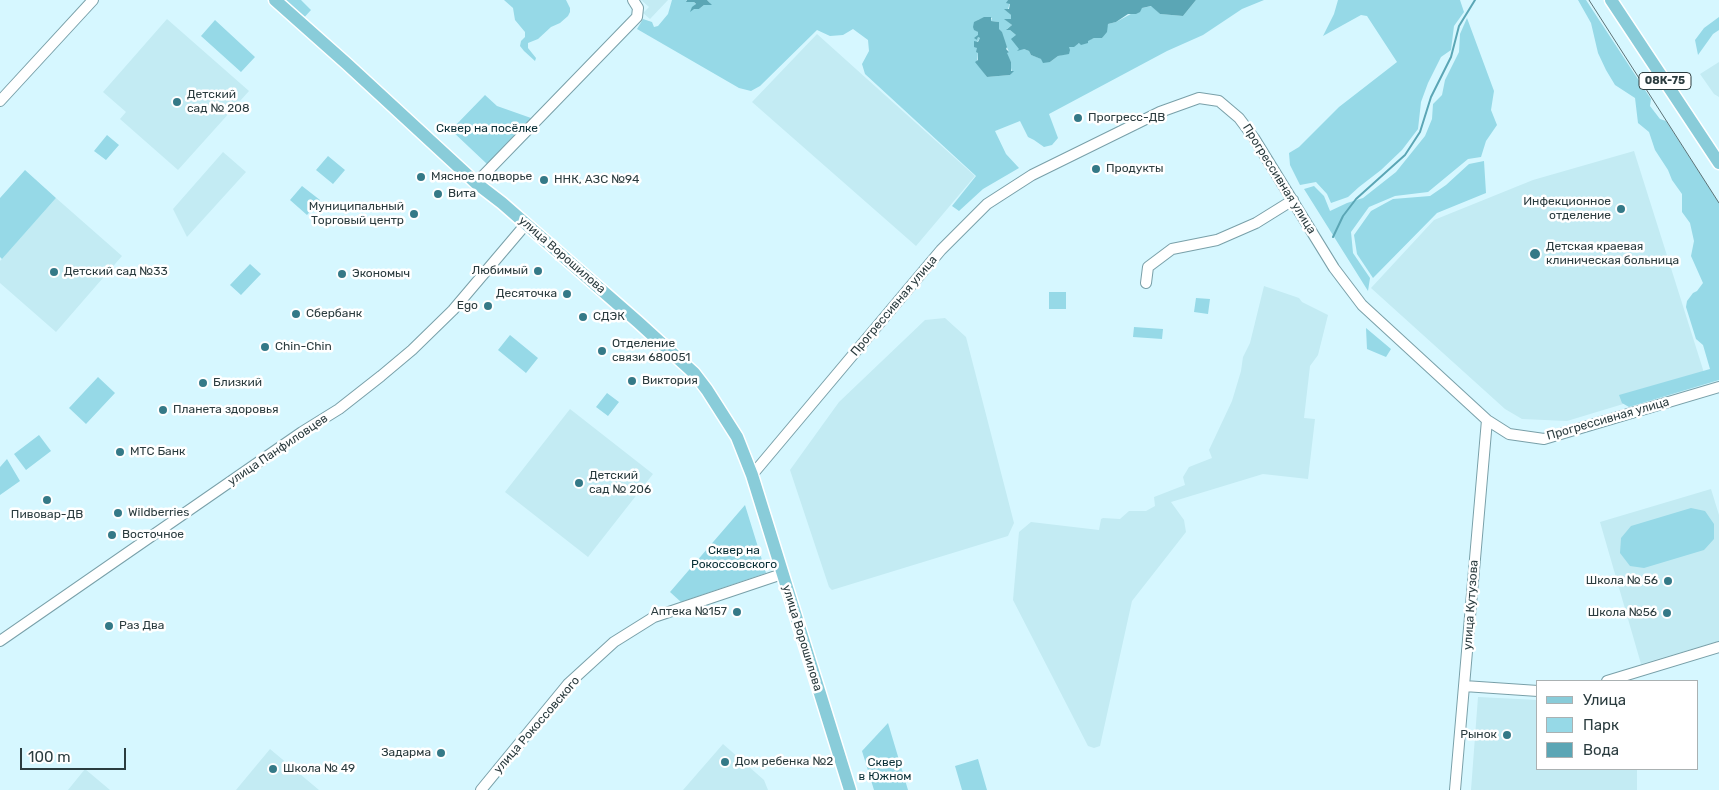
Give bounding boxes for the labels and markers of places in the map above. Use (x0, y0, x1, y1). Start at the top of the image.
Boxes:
place label: Детский сад № 208 (187, 88, 250, 116)
marker: Детский сад № 208 (171, 96, 183, 108)
place label: Прогресс-ДВ (1088, 111, 1165, 125)
marker: Прогресс-ДВ (1072, 112, 1084, 124)
place label: Продукты (1106, 162, 1163, 176)
marker: Продукты (1090, 163, 1102, 175)
place label: Мясное подворье (431, 170, 532, 184)
marker: Мясное подворье (415, 171, 427, 183)
place label: ННК, АЗС №94 (554, 173, 639, 187)
marker: ННК, АЗС №94 (538, 174, 550, 186)
place label: Вита (448, 187, 476, 201)
marker: Вита (432, 188, 444, 200)
place label: Инфекционное отделение (1523, 195, 1611, 223)
place label: Муниципальный Торговый центр (309, 200, 404, 228)
marker: Инфекционное отделение (1615, 203, 1627, 215)
marker: Муниципальный Торговый центр (408, 208, 420, 220)
place label: Детская краевая клиническая больница (1546, 240, 1679, 268)
marker: Детская краевая клиническая больница (1528, 247, 1542, 261)
place label: Любимый (472, 264, 528, 278)
place label: Детский сад №33 (64, 265, 168, 279)
marker: Любимый (532, 265, 544, 277)
marker: Детский сад №33 (48, 266, 60, 278)
place label: Экономыч (352, 267, 410, 281)
marker: Экономыч (336, 268, 348, 280)
place label: Десяточка (496, 287, 557, 301)
marker: Десяточка (561, 288, 573, 300)
place label: Ego (457, 299, 478, 313)
marker: Ego (482, 300, 494, 312)
place label: Сбербанк (306, 307, 362, 321)
marker: Сбербанк (290, 308, 302, 320)
place label: СДЭК (593, 310, 625, 324)
marker: СДЭК (577, 311, 589, 323)
place label: Отделение связи 680051 (612, 337, 690, 365)
place label: Chin-Chin (275, 340, 332, 354)
marker: Chin-Chin (259, 341, 271, 353)
marker: Отделение связи 680051 (596, 345, 608, 357)
place label: Виктория (642, 374, 698, 388)
marker: Виктория (626, 375, 638, 387)
place label: Близкий (213, 376, 262, 390)
marker: Близкий (197, 377, 209, 389)
place label: Планета здоровья (173, 403, 278, 417)
marker: Планета здоровья (157, 404, 169, 416)
place label: МТС Банк (130, 445, 185, 459)
marker: МТС Банк (114, 446, 126, 458)
place label: Детский сад № 206 (589, 469, 651, 497)
marker: Детский сад № 206 (573, 477, 585, 489)
marker: Пивовар-ДВ (41, 494, 53, 506)
place label: Wildberries (128, 506, 189, 520)
marker: Wildberries (112, 507, 124, 519)
place label: Пивовар-ДВ (11, 508, 83, 522)
place label: Восточное (122, 528, 184, 542)
marker: Восточное (106, 529, 118, 541)
place label: Школа № 56 (1586, 574, 1658, 588)
marker: Школа № 56 (1662, 575, 1674, 587)
place label: Аптека №157 (651, 605, 727, 619)
marker: Аптека №157 (731, 606, 743, 618)
place label: Школа №56 (1588, 606, 1657, 620)
marker: Школа №56 (1661, 607, 1673, 619)
place label: Раз Два (119, 619, 164, 633)
marker: Раз Два (103, 620, 115, 632)
place label: Рынок (1460, 728, 1497, 742)
marker: Рынок (1501, 729, 1513, 741)
place label: Задарма (381, 746, 431, 760)
marker: Задарма (435, 747, 447, 759)
place label: Дом ребенка №2 (735, 755, 833, 769)
marker: Дом ребенка №2 (719, 756, 731, 768)
place label: Школа № 49 (283, 762, 355, 776)
marker: Школа № 49 (267, 763, 279, 775)

